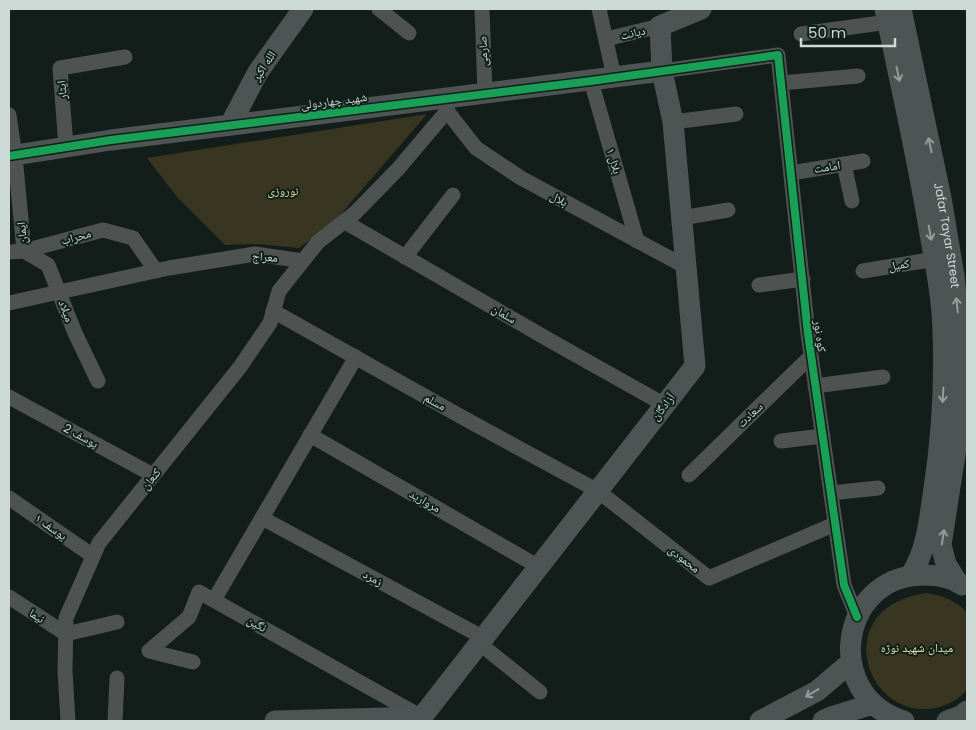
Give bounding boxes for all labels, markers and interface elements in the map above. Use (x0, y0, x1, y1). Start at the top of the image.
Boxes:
scale bar (801, 15, 895, 47)
street label: دیانت (619, 21, 647, 44)
text: 50 m (808, 22, 846, 43)
street label: صارمی (473, 35, 492, 67)
street label: الله اکبر (247, 47, 280, 85)
one-way arrow (894, 65, 904, 81)
street label: ایثار (52, 80, 71, 101)
street label: شهید چهاردولی (300, 88, 368, 113)
one-way arrow (924, 138, 934, 154)
street label: بلال ۱ (603, 146, 626, 176)
street label: امامت (812, 156, 842, 177)
street label: Jafar Tayar Street (930, 181, 964, 289)
park label: نوروزی (267, 182, 299, 199)
street label: بلال (547, 187, 571, 210)
street label: ایمان (12, 221, 31, 245)
street label: محراب (59, 224, 93, 249)
one-way arrow (926, 225, 936, 241)
street label: معراج (252, 247, 278, 266)
street label: کمیل (887, 254, 911, 275)
street label: میلاد (55, 297, 78, 324)
one-way arrow (952, 298, 962, 314)
street label: سلمان (489, 300, 520, 327)
street label: کوه نور (810, 318, 831, 353)
one-way arrow (939, 386, 948, 402)
street label: مسلم (421, 389, 449, 415)
street label: آزادگان (647, 389, 679, 424)
street label: سعادت (733, 398, 766, 431)
street label: یوسف 2 (61, 419, 102, 452)
street label: کنعان (137, 464, 165, 493)
street label: مروارید (407, 485, 444, 516)
street label: یوسف ۱ (32, 509, 71, 544)
one-way arrow (938, 529, 948, 545)
street label: محمودی (665, 541, 704, 577)
street label: زمرد (360, 565, 386, 590)
street label: نیما (26, 604, 48, 627)
street label: نگین (244, 611, 270, 636)
park label: میدان شهید نوژه (881, 639, 953, 656)
one-way arrow (805, 688, 819, 698)

